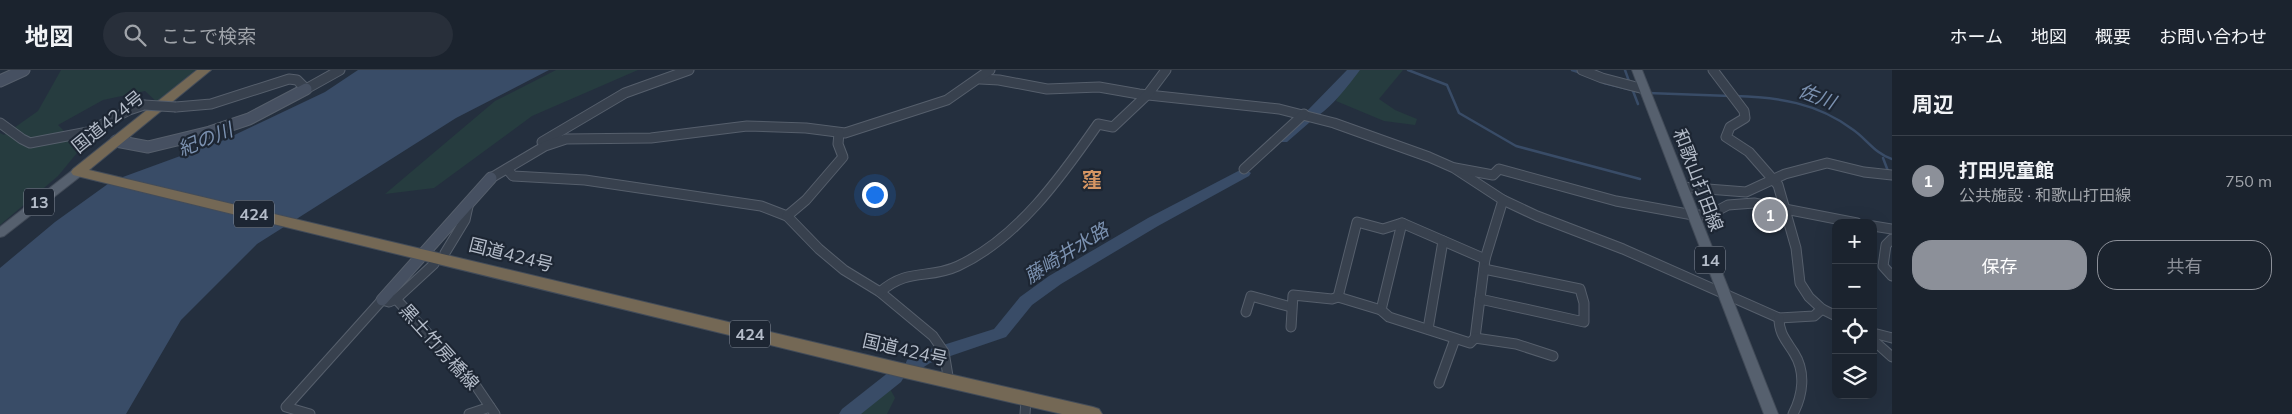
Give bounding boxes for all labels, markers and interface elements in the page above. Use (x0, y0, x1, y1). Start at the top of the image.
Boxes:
search box (103, 12, 453, 57)
text: 地図 (25, 21, 73, 51)
icon: search (121, 21, 149, 49)
text: ここで検索 (161, 24, 256, 48)
text: ホーム (1950, 25, 2003, 48)
text: 地図 (2031, 25, 2067, 48)
text: 概要 (2095, 25, 2131, 48)
text: お問い合わせ (2159, 25, 2267, 48)
water label: 佐川 (1795, 78, 1841, 115)
street label: 国道424号 (67, 85, 148, 158)
text: 周辺 (1912, 91, 1954, 117)
water label: 紀の川 (174, 116, 238, 161)
street label: 和歌山打田線 (1668, 125, 1729, 234)
text: 打田児童館 (1959, 158, 2054, 182)
district label: 窪 (1082, 167, 1102, 192)
text: 1 (1923, 171, 1933, 191)
text: 750 m (2225, 171, 2272, 191)
your location (862, 182, 888, 208)
text: 公共施設 · 和歌山打田線 (1959, 185, 2131, 205)
road number: 13 (24, 188, 54, 216)
pin: 1 (1754, 196, 1786, 234)
road number: 424 (234, 200, 274, 228)
water label: 藤崎井水路 (1019, 217, 1114, 288)
map controls (1832, 219, 1877, 399)
button: + (1832, 219, 1877, 264)
street label: 国道424号 (466, 233, 556, 276)
button: 保存 (1912, 240, 2087, 290)
button: 共有 (2097, 240, 2272, 290)
road number: 14 (1695, 246, 1725, 274)
button: − (1832, 264, 1877, 309)
street label: 黒土竹房橋線 (395, 299, 484, 394)
button: locate (1832, 309, 1877, 354)
road number: 424 (730, 320, 770, 348)
street label: 国道424号 (860, 329, 950, 370)
button: layers (1832, 354, 1877, 399)

